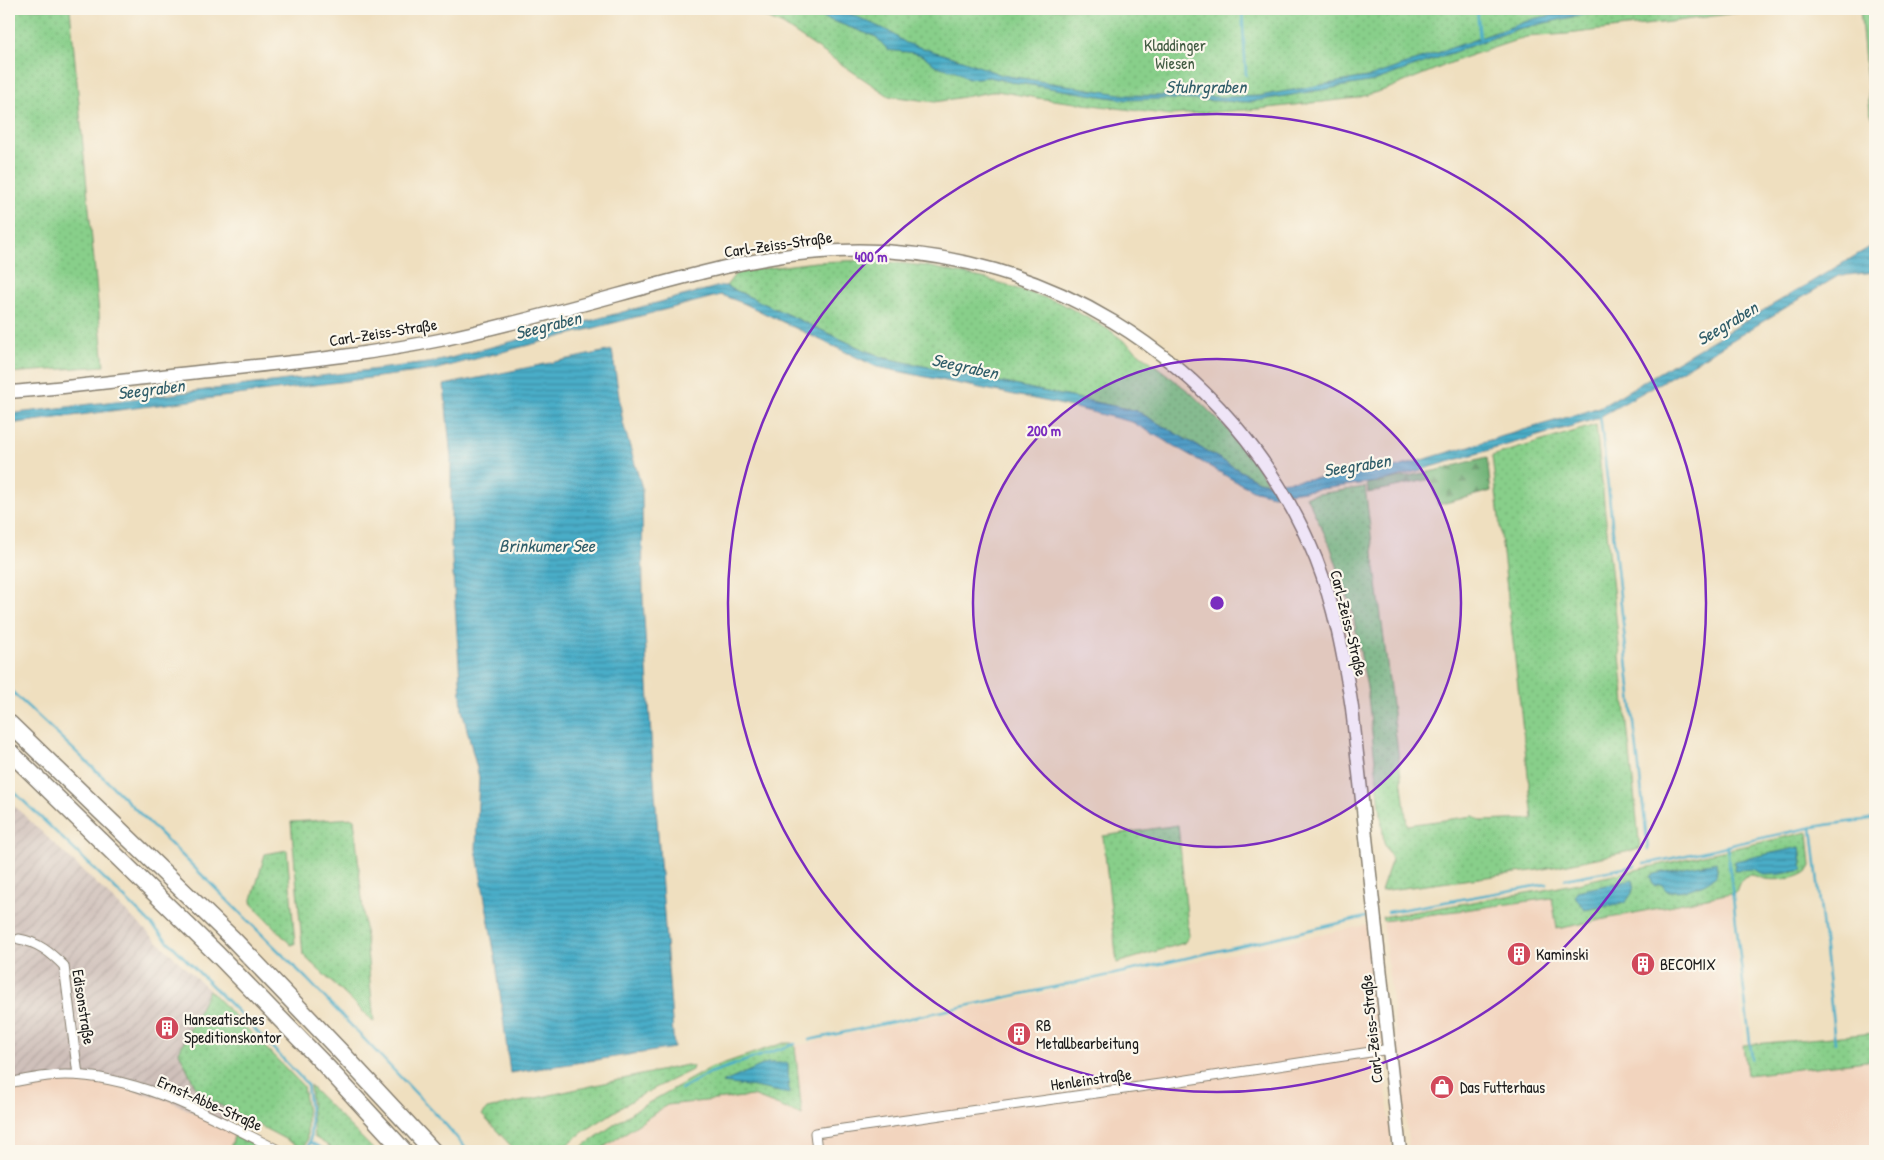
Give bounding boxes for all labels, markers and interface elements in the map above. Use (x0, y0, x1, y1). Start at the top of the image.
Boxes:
park label: Kladdinger Wiesen (1144, 34, 1206, 74)
water label: Stuhrgraben (1166, 74, 1248, 99)
street label: Carl-Zeiss-Straße (723, 225, 834, 262)
text: 400 m (855, 246, 887, 267)
water label: Seegraben (1692, 294, 1764, 351)
water label: Seegraben (512, 304, 585, 345)
street label: Carl-Zeiss-Straße (328, 313, 439, 351)
water label: Seegraben (929, 347, 1002, 386)
water label: Seegraben (116, 372, 188, 406)
text: 200 m (1027, 420, 1061, 441)
water label: Seegraben (1322, 447, 1394, 483)
water label: Brinkumer See (499, 533, 596, 558)
street label: Carl-Zeiss-Straße (1325, 568, 1373, 679)
centre of rings (1208, 594, 1226, 612)
building icon: Kaminski (1506, 941, 1532, 967)
place label: Kaminski (1536, 943, 1589, 965)
building icon: BECOMIX (1630, 951, 1656, 977)
place label: BECOMIX (1660, 953, 1716, 975)
street label: Edisonstraße (67, 968, 101, 1047)
street label: Carl-Zeiss-Straße (1354, 973, 1388, 1084)
place label: Hanseatisches Speditionskontor (184, 1008, 282, 1048)
place label: RB Metallbearbeitung (1036, 1014, 1139, 1054)
building icon: Hanseatisches Speditionskontor (154, 1015, 180, 1041)
building icon: RB Metallbearbeitung (1006, 1021, 1032, 1047)
street label: Henleinstraße (1049, 1062, 1133, 1096)
street label: Ernst-Abbe-Straße (154, 1070, 266, 1136)
shop icon: Das Futterhaus (1429, 1074, 1455, 1100)
place label: Das Futterhaus (1460, 1076, 1545, 1098)

